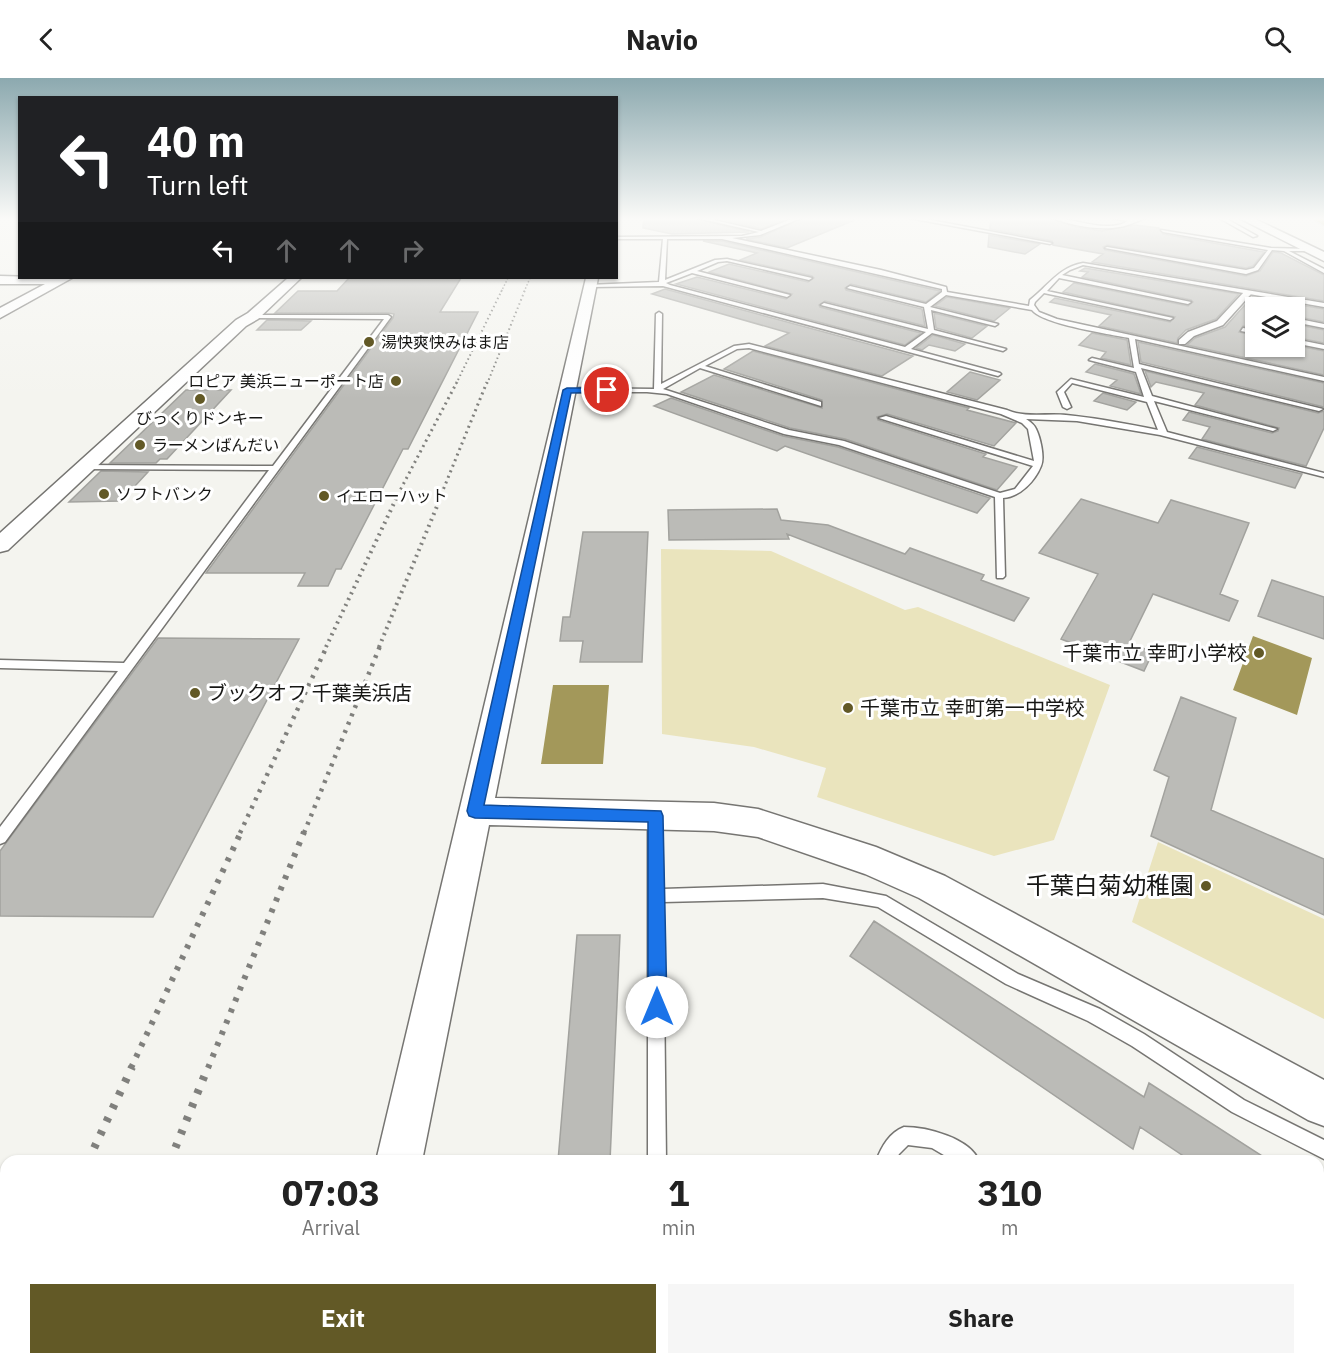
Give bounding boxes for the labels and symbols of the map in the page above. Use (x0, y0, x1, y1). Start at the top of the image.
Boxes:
place label: 湯快爽快みはま店 (381, 332, 509, 352)
marker: 湯快爽快みはま店 (362, 335, 376, 349)
pin (581, 364, 632, 415)
place label: ロピア 美浜ニューポート店 (188, 371, 384, 391)
marker: ロピア 美浜ニューポート店 (389, 374, 403, 388)
marker: びっくりドンキー (193, 392, 207, 406)
place label: びっくりドンキー (136, 408, 264, 428)
place label: ラーメンばんだい (152, 435, 279, 455)
marker: ラーメンばんだい (133, 438, 147, 452)
place label: ソフトバンク (116, 484, 213, 504)
place label: イエローハット (336, 486, 448, 506)
marker: ソフトバンク (97, 487, 111, 501)
marker: イエローハット (317, 489, 331, 503)
place label: 千葉市立 幸町小学校 (1062, 639, 1247, 666)
marker: 千葉市立 幸町小学校 (1252, 646, 1266, 660)
place label: ブックオフ 千葉美浜店 (207, 679, 412, 706)
marker: ブックオフ 千葉美浜店 (188, 686, 202, 700)
place label: 千葉市立 幸町第一中学校 (860, 694, 1085, 721)
marker: 千葉市立 幸町第一中学校 (841, 701, 855, 715)
place label: 千葉白菊幼稚園 (1026, 869, 1194, 901)
marker: 千葉白菊幼稚園 (1199, 879, 1213, 893)
position arrow (625, 975, 689, 1039)

